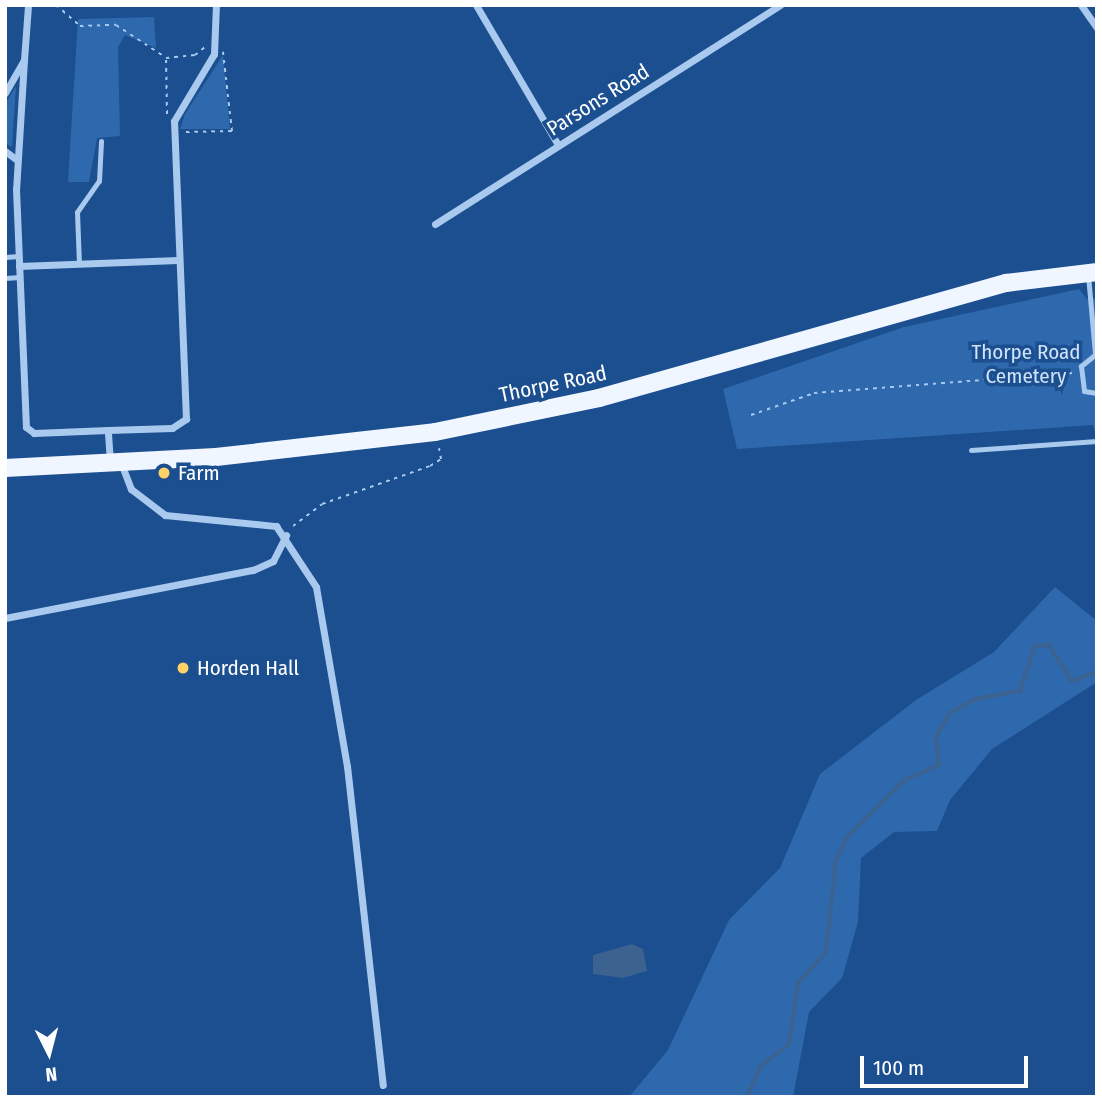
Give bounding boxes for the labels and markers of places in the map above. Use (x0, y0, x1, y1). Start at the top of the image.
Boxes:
place label: Farm (178, 460, 220, 486)
marker: Farm (156, 465, 172, 481)
place label: Horden Hall (197, 655, 299, 681)
marker: Horden Hall (175, 660, 191, 676)

